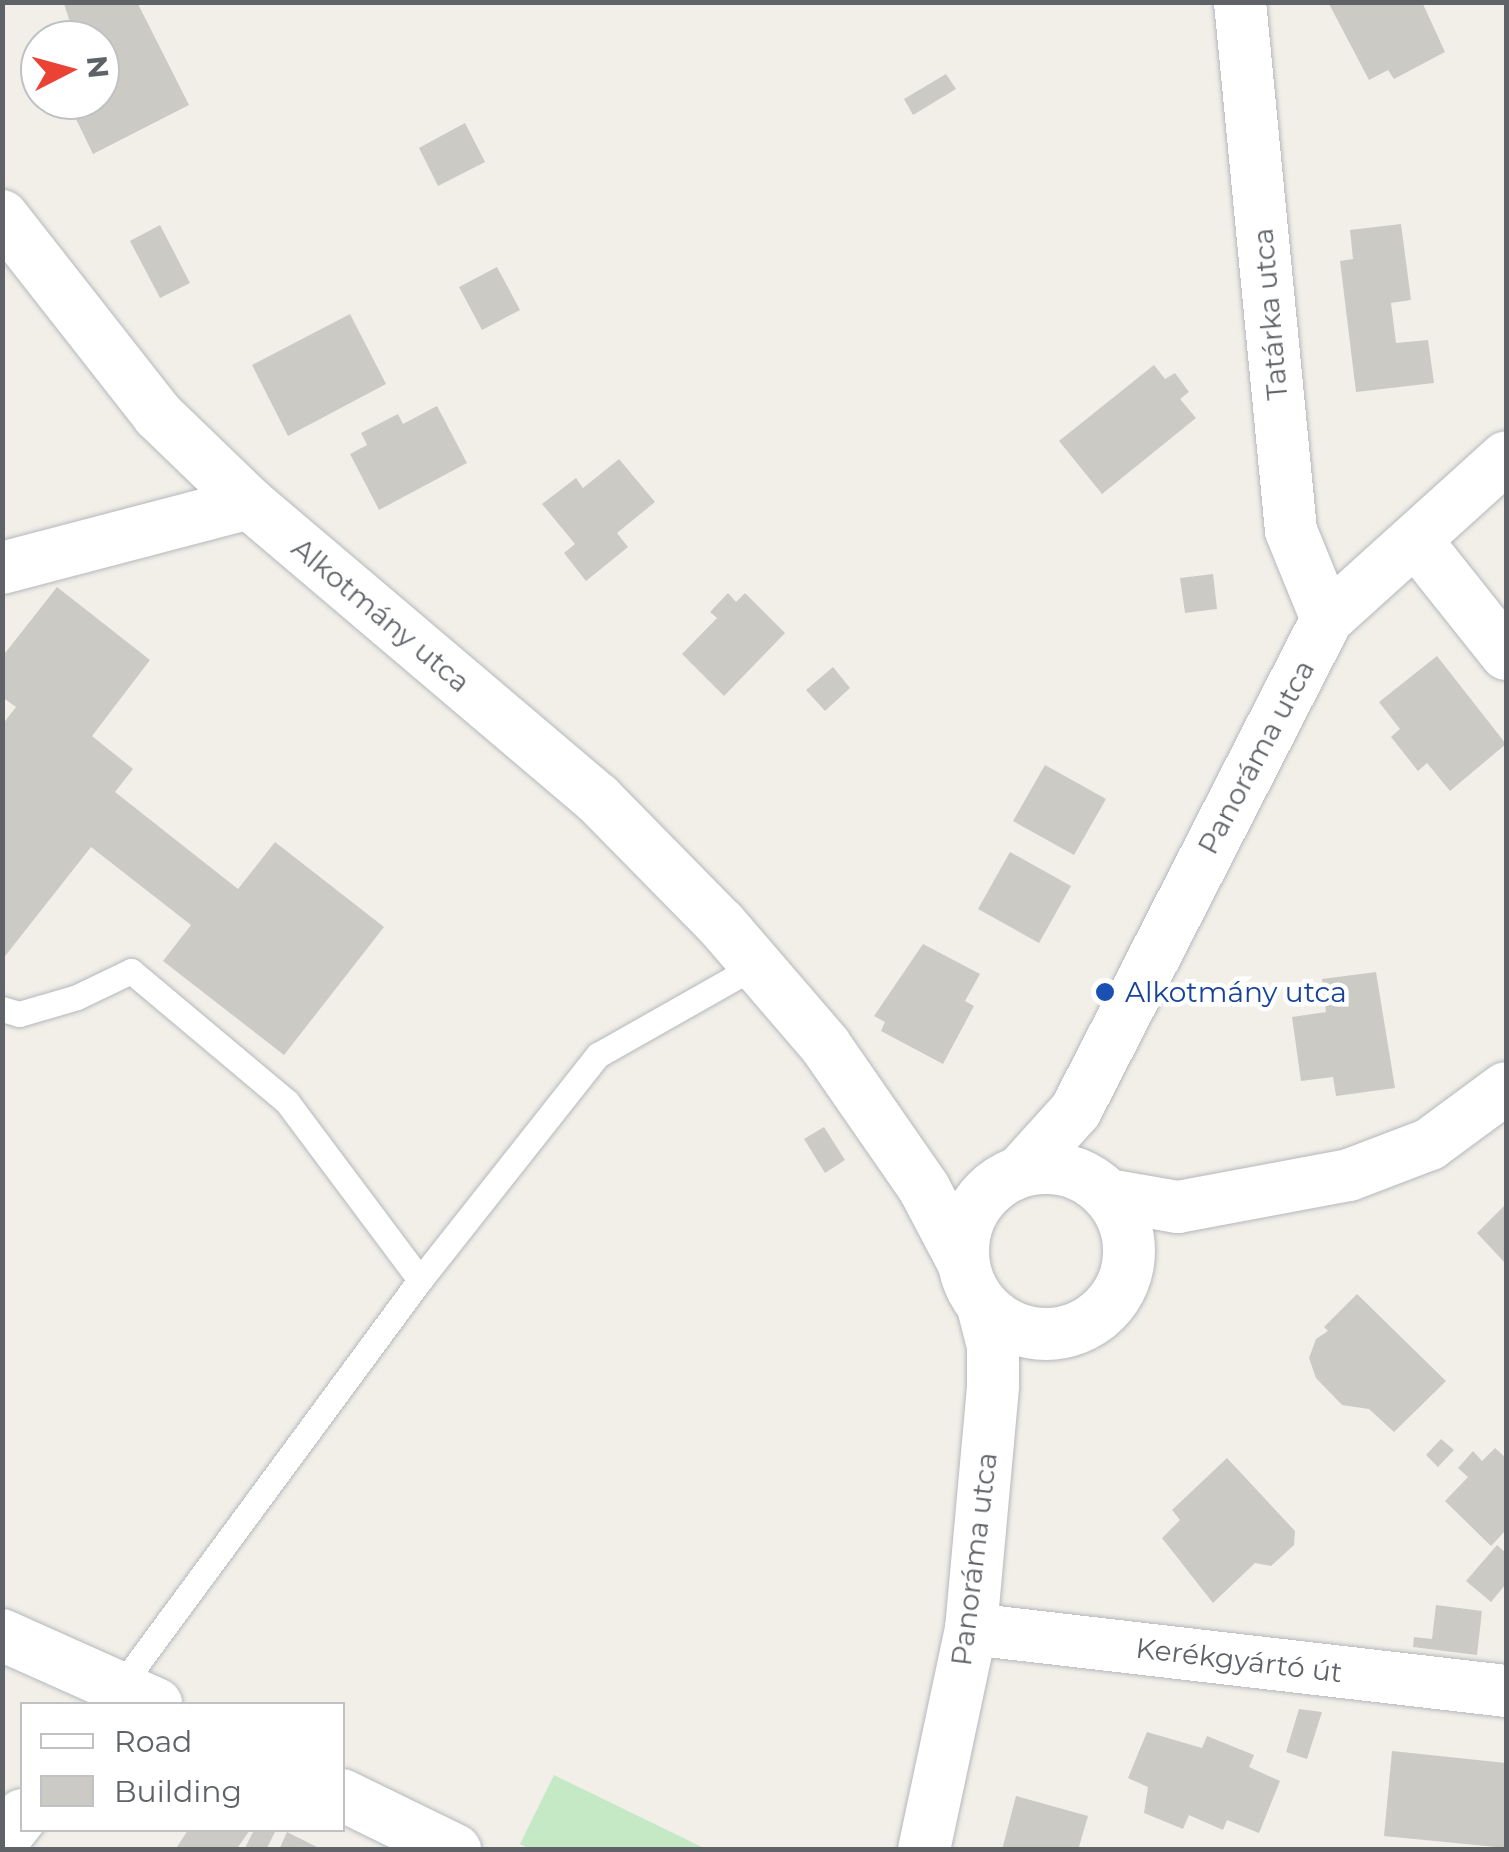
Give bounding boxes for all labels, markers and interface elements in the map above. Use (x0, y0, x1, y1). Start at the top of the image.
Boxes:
north arrow (20, 20, 120, 120)
text: N (80, 54, 116, 80)
street label: Tatárka utca (1246, 227, 1294, 401)
street label: Alkotmány utca (285, 531, 477, 699)
street label: Panoráma utca (1191, 654, 1321, 860)
place label: Alkotmány utca (1125, 975, 1347, 1009)
marker: Alkotmány utca (1094, 981, 1116, 1003)
street label: Panoráma utca (944, 1450, 1004, 1668)
street label: Kerékgyártó út (1134, 1631, 1344, 1689)
legend (20, 1702, 345, 1832)
text: Road (114, 1723, 192, 1760)
text: Building (114, 1773, 242, 1810)

